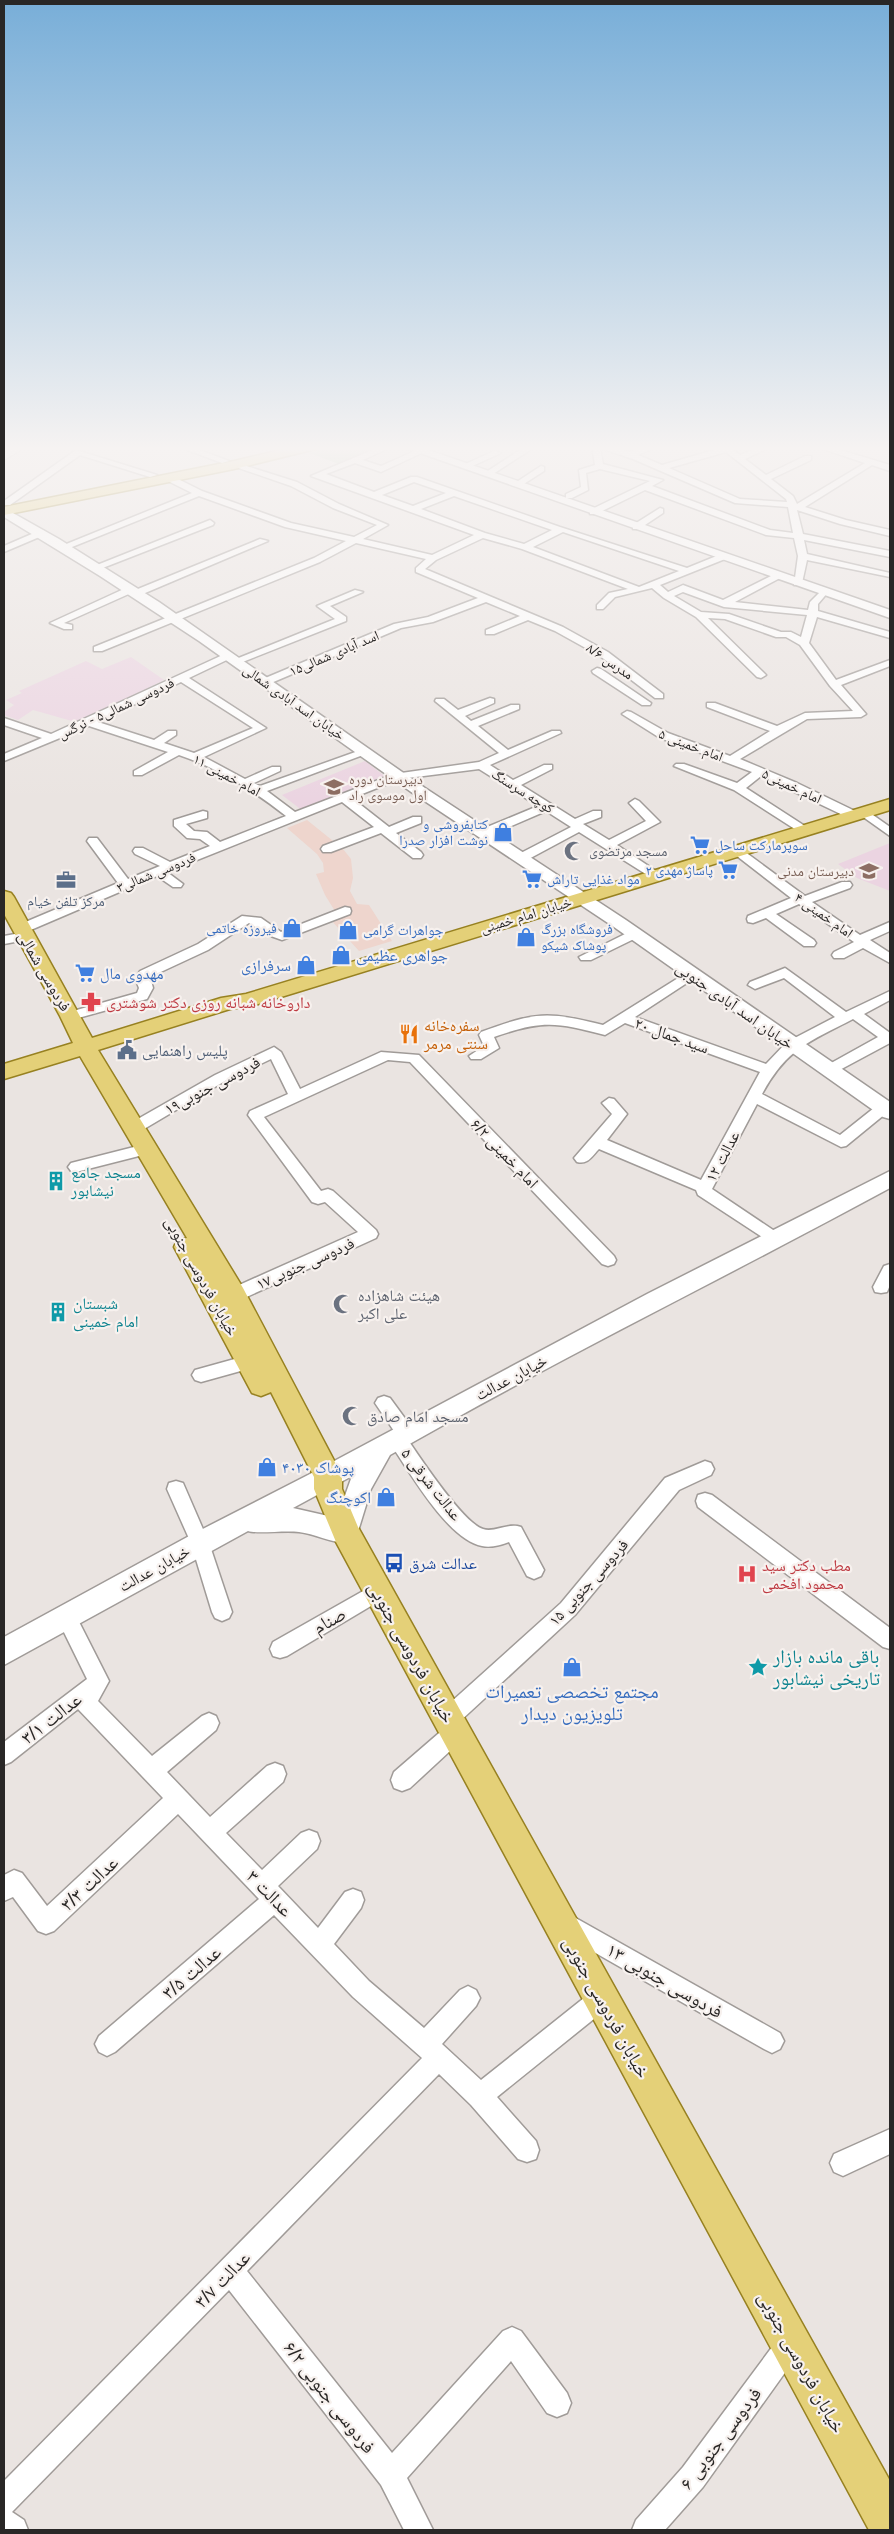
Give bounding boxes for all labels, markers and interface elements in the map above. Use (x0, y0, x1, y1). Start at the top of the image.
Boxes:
street label: اسد آبادی شمالی۱۵ (287, 627, 382, 680)
street label: مدرس ۸/۶ (583, 640, 636, 683)
street label: خیابان اسد آبادی شمالی (240, 661, 348, 744)
street label: فردوسی شمالی۵ - نرگس (56, 674, 177, 743)
street label: امام خمینی ۵ (656, 725, 725, 766)
street label: امام خمینی ۱۱ (190, 751, 263, 801)
street label: امام خمینی۵ (759, 765, 824, 809)
street label: کوچه سرسنگ (488, 766, 557, 817)
place label: دبیرستان دوره اول موسوی راد (349, 771, 427, 804)
school or university icon: دبیرستان دوره اول موسوی راد (323, 776, 345, 798)
place label: کتابفروشی و نوشت افزار صدرا (399, 816, 488, 849)
shop icon: کتابفروشی و نوشت افزار صدرا (492, 821, 514, 843)
supermarket icon: سوپرمارکت ساحل (689, 834, 711, 856)
place label: سوپرمارکت ساحل (715, 837, 808, 854)
mosque icon: مسجد مرتضوی (563, 840, 585, 862)
place label: مسجد مرتضوی (589, 843, 667, 860)
street label: فردوسی شمالی۳ (114, 849, 198, 896)
supermarket icon: پاساژ مهدی ۲ (717, 859, 739, 881)
school or university icon: دبیرستان مدنی (858, 860, 880, 882)
place label: پاساژ مهدی ۲ (645, 862, 713, 879)
place label: دبیرستان مدنی (777, 863, 854, 880)
supermarket icon: مواد غذایی تاراش (521, 868, 543, 890)
office icon: مرکز تلفن خیام (55, 869, 77, 891)
place label: مواد غذایی تاراش (547, 871, 640, 888)
street label: امام خمینی ۴ (791, 889, 856, 943)
place label: مرکز تلفن خیام (27, 893, 105, 911)
street label: خیابان امام خمینی (479, 894, 574, 938)
shop icon: فیروزه خاتمی (281, 917, 303, 939)
shop icon: جواهرات گرامی (337, 919, 359, 941)
place label: فیروزه خاتمی (206, 920, 277, 937)
place label: فروشگاه بزرگ پوشاک شیکو (541, 921, 613, 954)
place label: جواهرات گرامی (363, 922, 443, 939)
shop icon: فروشگاه بزرگ پوشاک شیکو (515, 926, 537, 948)
street label: فردوسی شمالی (13, 929, 74, 1015)
shop icon: جواهری عظیمی (330, 944, 352, 966)
place label: جواهری عظیمی (356, 947, 448, 966)
shop icon: سرفرازی (295, 954, 317, 976)
place label: سرفرازی (241, 957, 291, 976)
street label: خیابان اسد آبادی جنوبی (672, 958, 797, 1054)
supermarket icon: مهدوی مال (74, 962, 96, 984)
place label: مهدوی مال (100, 965, 164, 984)
pharmacy icon: داروخانه شبانه روزی دکتر شوشتری (80, 991, 102, 1013)
place label: داروخانه شبانه روزی دکتر شوشتری (106, 994, 311, 1013)
street label: سید جمال ۲۰ (632, 1014, 711, 1059)
place label: سفره‌خانه سنتی مرمر (423, 1017, 488, 1054)
restaurant icon: سفره‌خانه سنتی مرمر (398, 1023, 420, 1045)
public building icon: پلیس راهنمایی (116, 1039, 138, 1061)
place label: پلیس راهنمایی (142, 1042, 228, 1061)
street label: فردوسی جنوبی۱۹ (162, 1053, 264, 1119)
street label: امام خمینی ۶/۲ (466, 1115, 542, 1193)
street label: عدالت ۱۲ (702, 1128, 743, 1184)
place label: مسجد جامع نیشابور (70, 1164, 141, 1200)
building icon: مسجد جامع نیشابور (45, 1170, 67, 1192)
street label: خیابان فردوسی جنوبی (160, 1214, 241, 1340)
street label: فردوسی جنوبی۱۷ (254, 1234, 358, 1294)
place label: هیئت شاهزاده علی اکبر (357, 1287, 440, 1324)
mosque icon: هیئت شاهزاده علی اکبر (332, 1293, 354, 1315)
place label: شبستان امام خمینی (73, 1295, 139, 1332)
building icon: شبستان امام خمینی (47, 1301, 69, 1323)
street label: خیابان عدالت (473, 1352, 551, 1405)
mosque icon: مسجد امام صادق (341, 1405, 363, 1427)
place label: مسجد امام صادق (367, 1408, 469, 1427)
street label: عدالت شرقی ۵ (397, 1445, 465, 1525)
shop icon: پوشاک ۴۰۳۰ (256, 1456, 278, 1478)
place label: پوشاک ۴۰۳۰ (282, 1459, 355, 1477)
shop icon: اکوچنگ (375, 1486, 397, 1508)
place label: اکوچنگ (326, 1489, 371, 1507)
street label: فردوسی جنوبی ۱۵ (545, 1536, 633, 1630)
street label: خیابان عدالت (116, 1542, 194, 1597)
bus stop icon: عدالت شرق (383, 1552, 405, 1574)
place label: عدالت شرق (409, 1555, 477, 1574)
place label: مطب دکتر سید محمود افخمی (762, 1557, 851, 1594)
hospital icon: مطب دکتر سید محمود افخمی (736, 1563, 758, 1585)
street label: خیابان فردوسی جنوبی (363, 1578, 459, 1727)
street label: صنام (309, 1603, 351, 1641)
place label: باقی مانده بازار تاریخی نیشابور (772, 1646, 880, 1690)
shop icon: مجتمع تخصصی تعمیرات تلویزیون دیدار (561, 1656, 583, 1678)
place icon: باقی مانده بازار تاریخی نیشابور (747, 1656, 769, 1678)
place label: مجتمع تخصصی تعمیرات تلویزیون دیدار (485, 1681, 659, 1725)
street label: عدالت ۳/۱ (17, 1688, 86, 1748)
street label: عدالت ۳/۳ (56, 1851, 123, 1915)
street label: عدالت ۳ (242, 1866, 297, 1921)
street label: خیابان فردوسی جنوبی (558, 1933, 654, 2082)
street label: فردوسی جنوبی ۱۳ (603, 1939, 726, 2023)
street label: عدالت ۳/۵ (158, 1941, 225, 2003)
street label: عدالت ۳/۷ (190, 2246, 255, 2312)
street label: خیابان فردوسی جنوبی (753, 2288, 849, 2437)
street label: فردوسی جنوبی ۶/۲ (279, 2337, 380, 2458)
street label: فردوسی جنوبی ۶ (675, 2383, 766, 2494)

